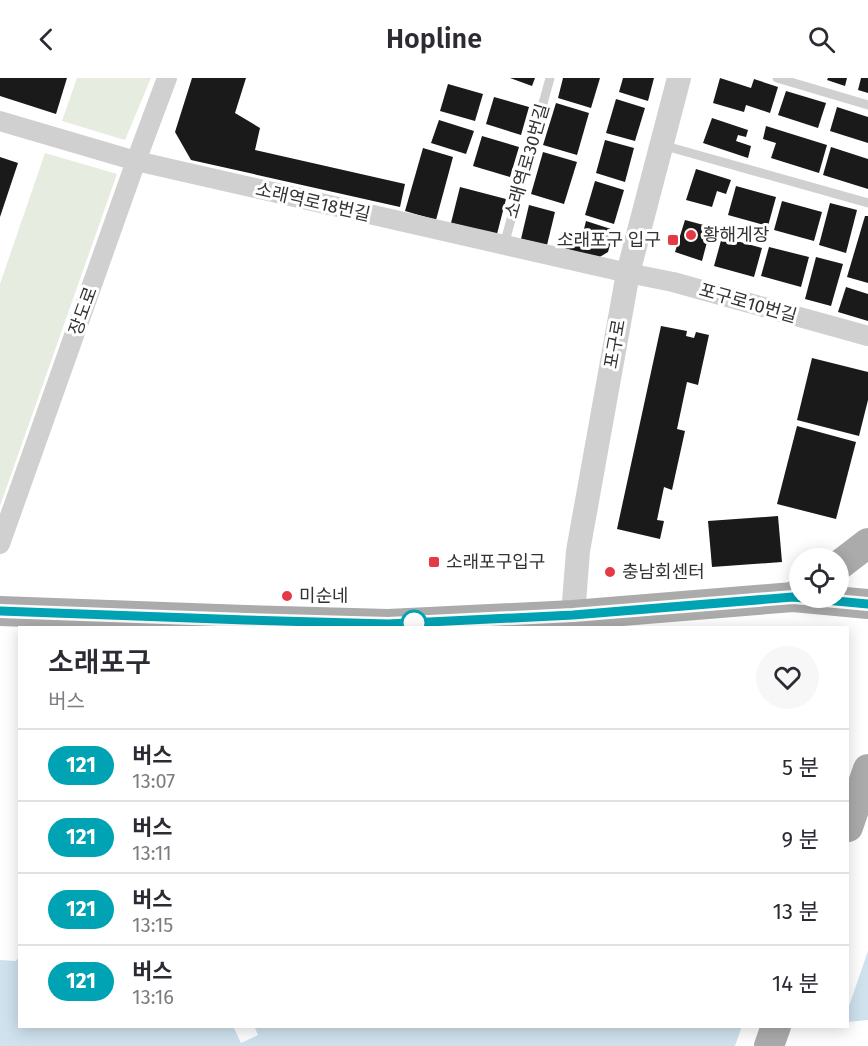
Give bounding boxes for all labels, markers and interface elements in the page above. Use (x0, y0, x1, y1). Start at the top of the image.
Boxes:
icon: back (30, 23, 63, 56)
text: Hopline (386, 23, 482, 55)
icon: search (805, 23, 838, 56)
street label: 소래역로30번길 (500, 101, 554, 221)
street label: 소래역로18번길 (253, 178, 373, 226)
place label: 황해게장 (703, 224, 769, 246)
marker: 황해게장 (684, 228, 698, 242)
place label: 소래포구 입구 (557, 229, 661, 251)
marker: 소래포구 입구 (666, 233, 680, 247)
street label: 포구로10번길 (697, 279, 799, 327)
street label: 장도로 (64, 284, 102, 338)
street label: 포구로 (600, 318, 630, 370)
map controls (789, 548, 849, 608)
button: locate (789, 548, 849, 608)
place label: 소래포구입구 (446, 551, 545, 573)
marker: 소래포구입구 (427, 555, 441, 569)
place label: 충남회센터 (622, 561, 705, 583)
marker: 충남회센터 (603, 565, 617, 579)
place label: 미순네 (299, 585, 349, 607)
marker: 미순네 (280, 589, 294, 603)
unlabelled marker (401, 610, 427, 636)
text: 소래포구 (48, 646, 151, 679)
button: heart (756, 646, 819, 709)
text: 버스 (48, 689, 85, 713)
text: 버스 (132, 742, 172, 769)
text: 121 (66, 752, 96, 778)
text: 5 분 (782, 754, 819, 781)
text: 13:07 (132, 769, 175, 793)
text: 버스 (132, 814, 172, 841)
text: 121 (66, 824, 96, 850)
text: 9 분 (781, 826, 819, 853)
text: 13:11 (132, 841, 172, 865)
text: 버스 (132, 886, 172, 913)
text: 121 (66, 896, 96, 922)
text: 13 분 (772, 898, 819, 925)
text: 13:15 (132, 913, 173, 937)
text: 버스 (132, 958, 172, 985)
text: 121 (66, 968, 96, 994)
text: 14 분 (772, 970, 819, 997)
text: 13:16 (132, 985, 174, 1009)

